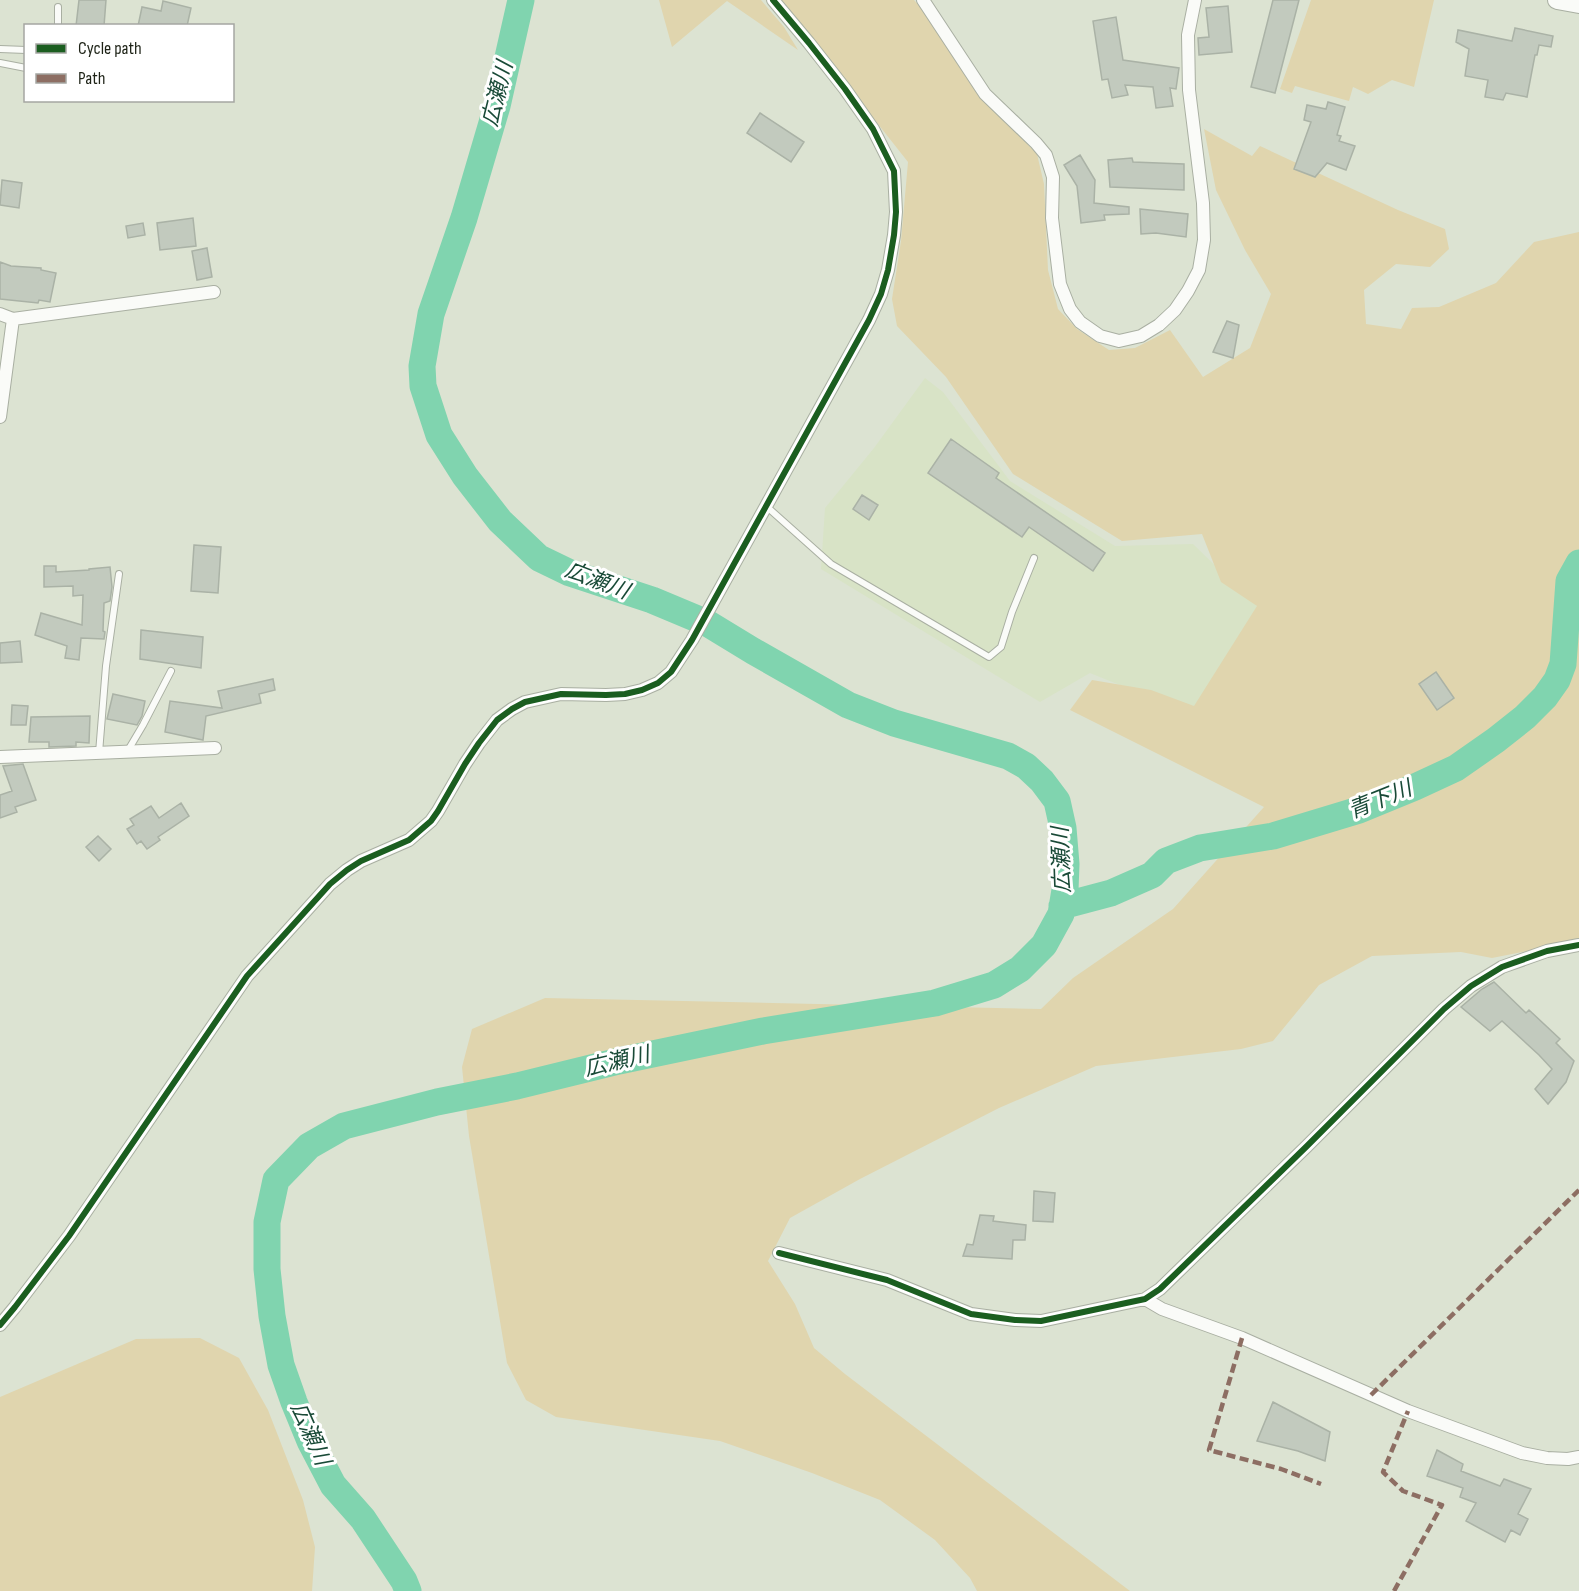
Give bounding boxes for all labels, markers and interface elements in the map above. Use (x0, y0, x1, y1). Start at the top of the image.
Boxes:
legend (24, 24, 234, 102)
text: Cycle path (78, 38, 142, 59)
water label: 広瀬川 (477, 57, 520, 129)
text: Path (78, 68, 106, 89)
water label: 広瀬川 (561, 557, 635, 606)
water label: 青下川 (1344, 774, 1418, 825)
water label: 広瀬川 (1047, 825, 1077, 893)
water label: 広瀬川 (582, 1041, 654, 1083)
water label: 広瀬川 (284, 1398, 337, 1471)

